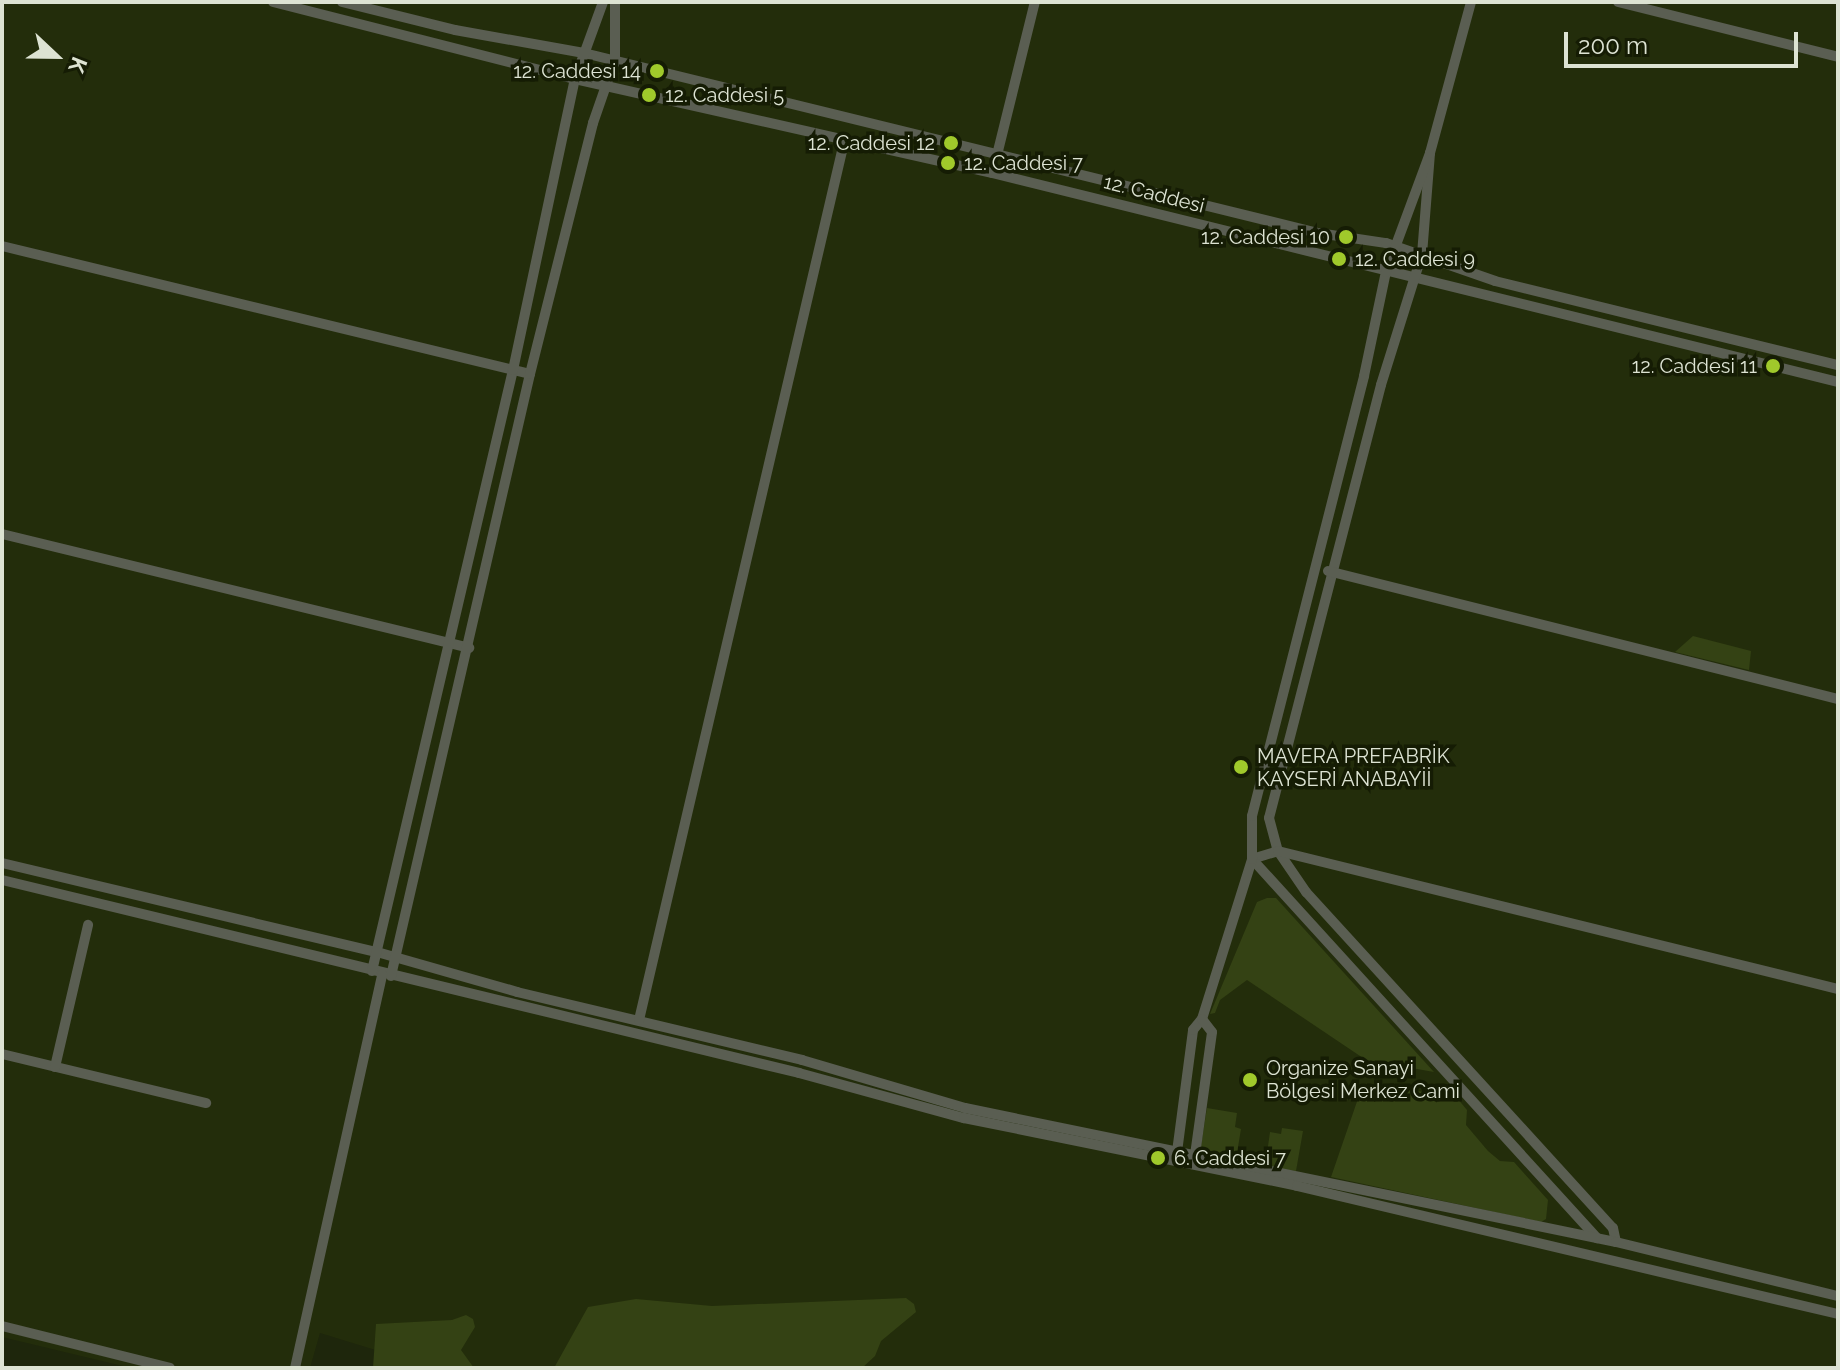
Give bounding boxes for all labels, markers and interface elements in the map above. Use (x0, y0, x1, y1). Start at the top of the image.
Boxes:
north arrow (16, 16, 96, 96)
scale bar (1568, 16, 1802, 66)
text: 200 m (1578, 31, 1648, 60)
text: K (63, 53, 93, 77)
place label: 12. Caddesi 14 (513, 59, 641, 83)
marker: 12. Caddesi 14 (648, 62, 666, 80)
place label: 12. Caddesi 5 (665, 83, 784, 107)
marker: 12. Caddesi 5 (640, 86, 658, 104)
place label: 12. Caddesi 12 (808, 131, 935, 155)
marker: 12. Caddesi 12 (942, 134, 960, 152)
place label: 12. Caddesi 7 (964, 151, 1083, 175)
marker: 12. Caddesi 7 (939, 154, 957, 172)
street label: 12. Caddesi (1101, 170, 1207, 218)
place label: 12. Caddesi 10 (1201, 225, 1330, 249)
marker: 12. Caddesi 10 (1337, 228, 1355, 246)
place label: 12. Caddesi 9 (1355, 247, 1475, 271)
marker: 12. Caddesi 9 (1330, 250, 1348, 268)
place label: 12. Caddesi 11 (1632, 354, 1757, 378)
marker: 12. Caddesi 11 (1764, 357, 1782, 375)
place label: MAVERA PREFABRİK KAYSERİ ANABAYİİ (1257, 744, 1450, 791)
marker: MAVERA PREFABRİK KAYSERİ ANABAYİİ (1232, 758, 1250, 776)
place label: Organize Sanayi Bölgesi Merkez Cami (1266, 1056, 1460, 1103)
marker: Organize Sanayi Bölgesi Merkez Cami (1241, 1071, 1259, 1089)
place label: 6. Caddesi 7 (1174, 1146, 1286, 1170)
marker: 6. Caddesi 7 (1149, 1149, 1167, 1167)

